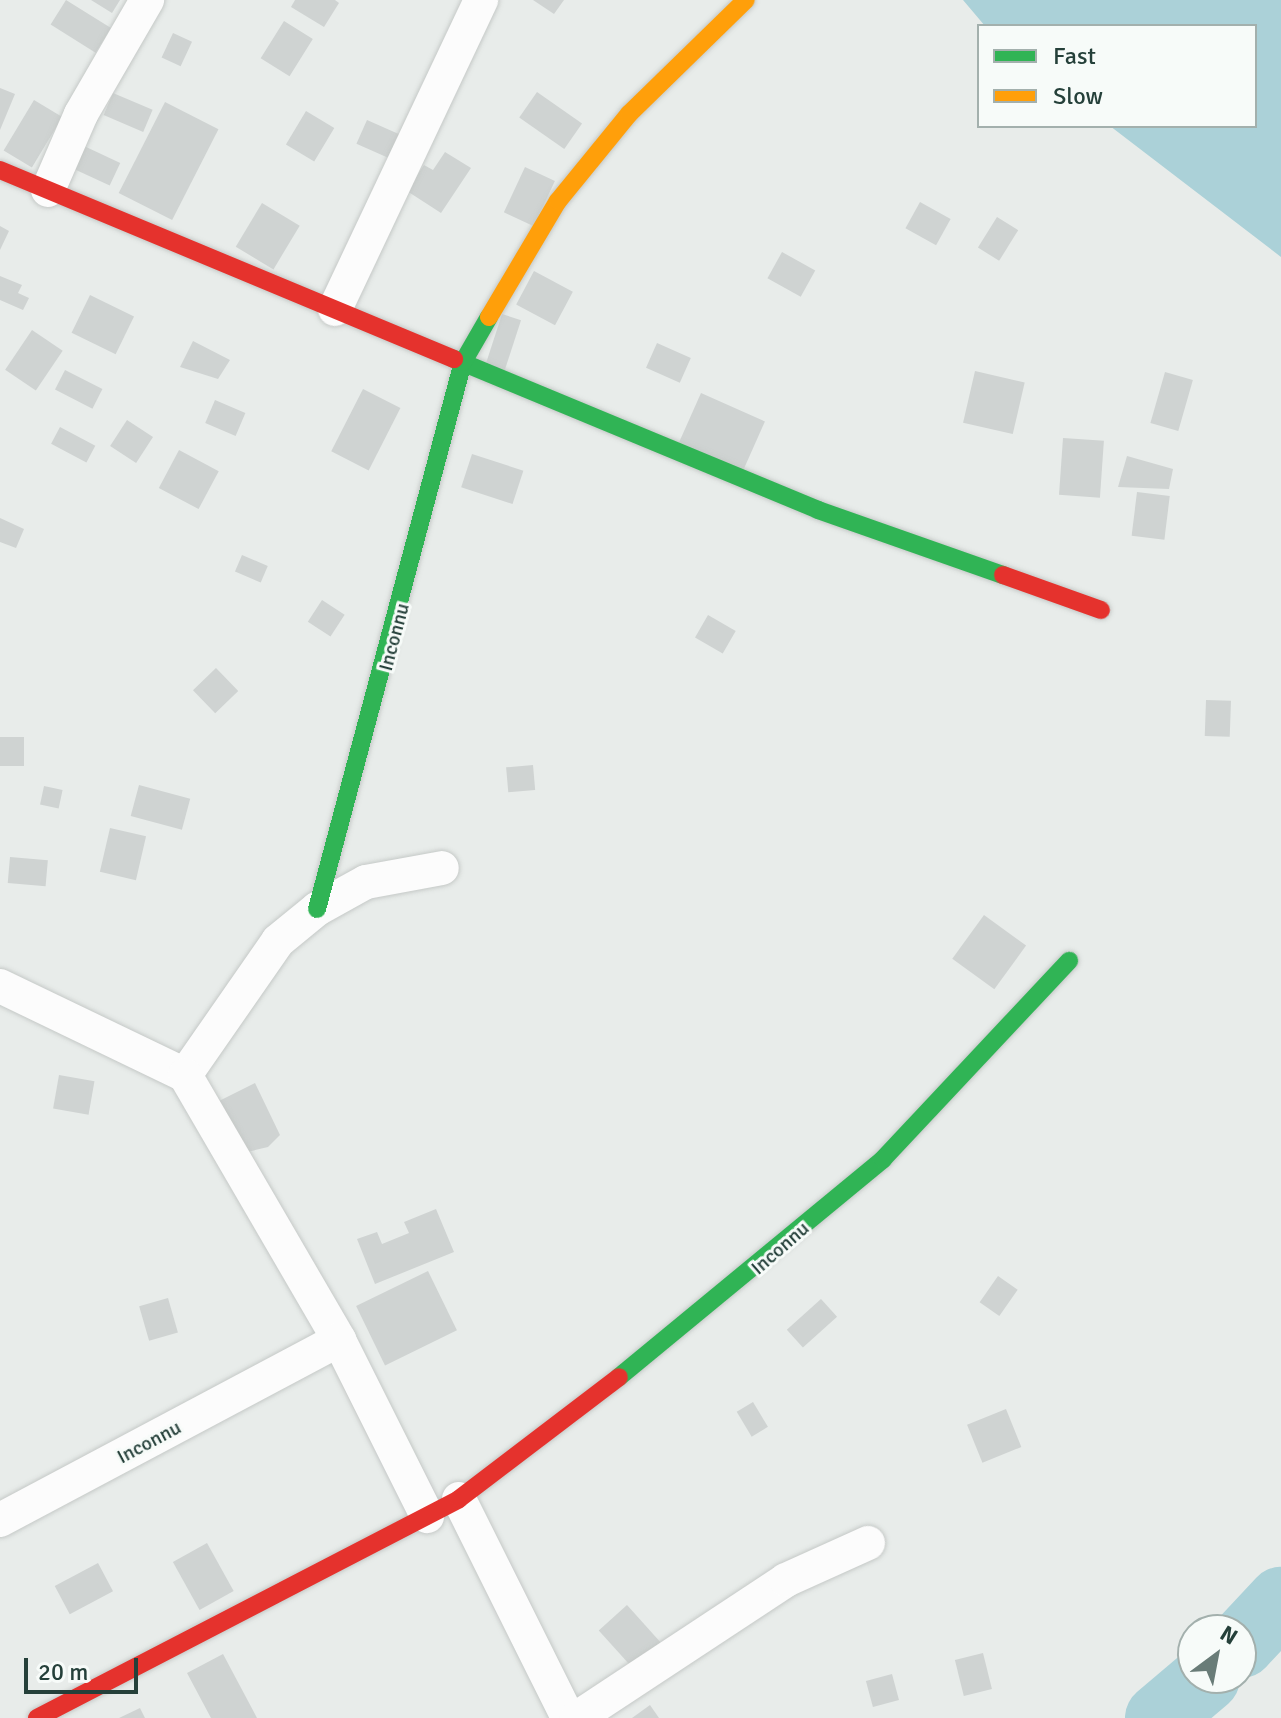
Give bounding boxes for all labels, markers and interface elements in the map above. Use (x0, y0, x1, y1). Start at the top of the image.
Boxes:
legend (977, 24, 1257, 128)
text: Fast (1053, 41, 1096, 71)
text: Slow (1053, 81, 1103, 111)
street label: Inconnu (373, 600, 415, 674)
street label: Inconnu (746, 1216, 814, 1280)
street label: Inconnu (113, 1415, 185, 1469)
north arrow (1177, 1614, 1257, 1694)
text: N (1215, 1619, 1243, 1650)
scale bar (28, 1642, 142, 1692)
text: 20 m (38, 1657, 88, 1687)

